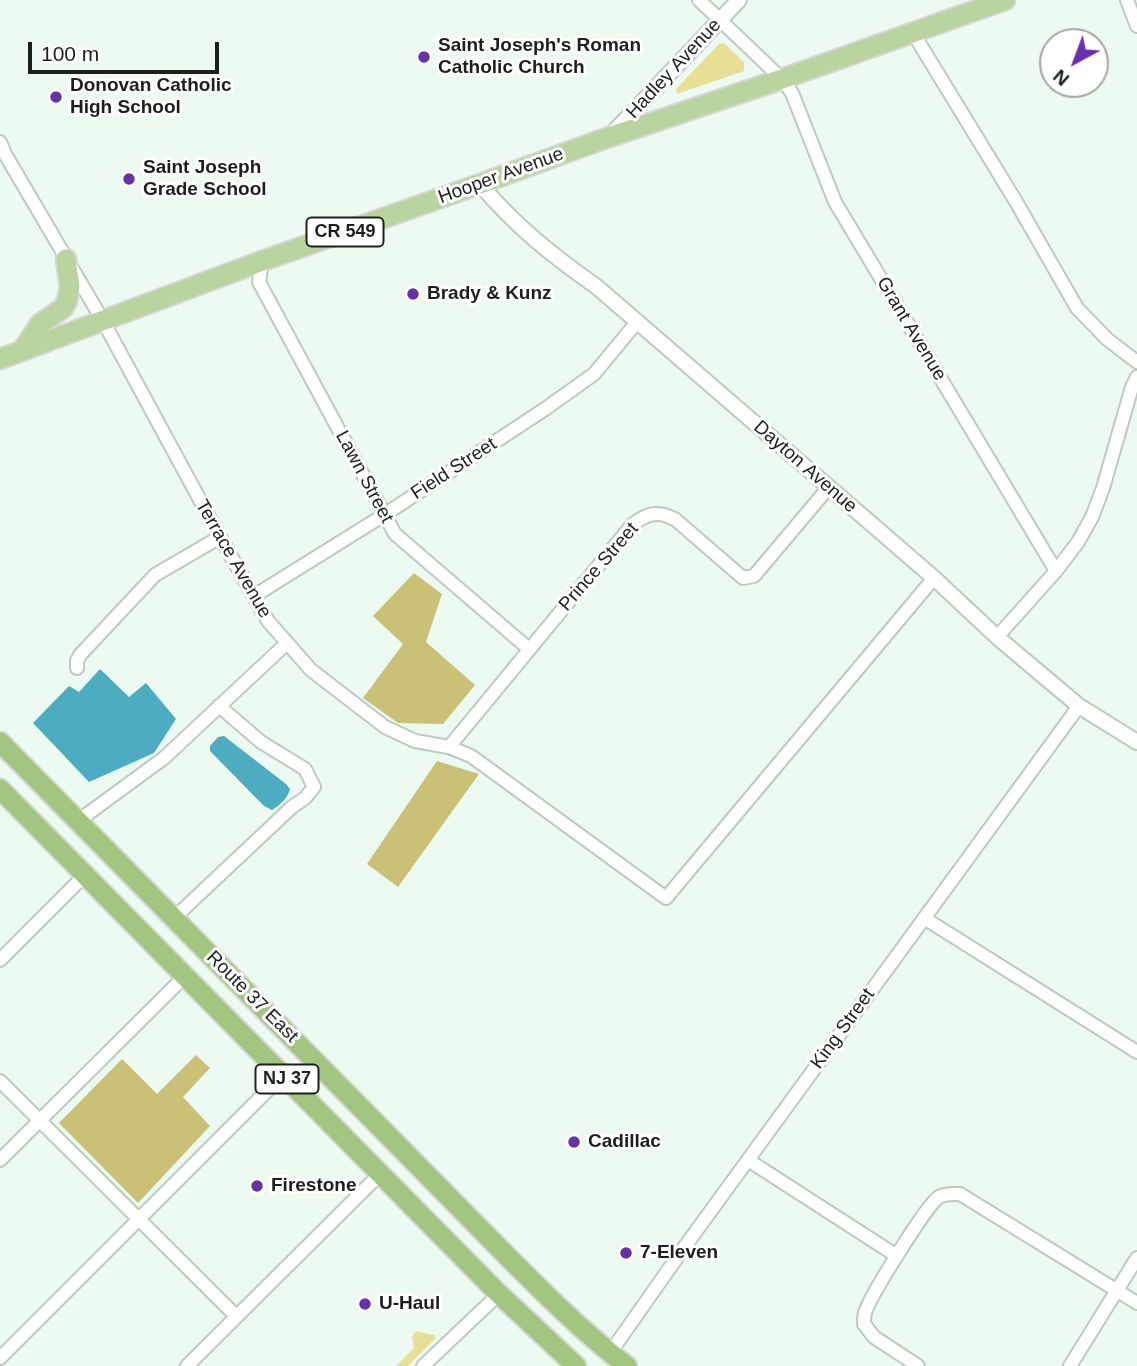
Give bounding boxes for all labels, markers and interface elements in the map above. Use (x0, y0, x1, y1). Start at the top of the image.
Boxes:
street label: Hadley Avenue (622, 14, 726, 124)
scale bar (32, 28, 222, 72)
north arrow (1039, 28, 1109, 98)
place label: Saint Joseph's Roman Catholic Church (438, 35, 641, 79)
text: 100 m (41, 42, 99, 65)
marker: Saint Joseph's Roman Catholic Church (416, 49, 432, 65)
text: N (1049, 65, 1073, 90)
place label: Donovan Catholic High School (70, 75, 232, 119)
marker: Donovan Catholic High School (48, 89, 64, 105)
street label: Hooper Avenue (435, 143, 567, 209)
place label: Saint Joseph Grade School (143, 157, 267, 201)
marker: Saint Joseph Grade School (121, 171, 137, 187)
road number: CR 549 (306, 218, 384, 246)
street label: Grant Avenue (871, 273, 951, 385)
place label: Brady & Kunz (427, 283, 552, 305)
marker: Brady & Kunz (405, 286, 421, 302)
street label: Dayton Avenue (749, 416, 861, 518)
street label: Lawn Street (330, 427, 398, 527)
street label: Field Street (407, 433, 501, 505)
street label: Terrace Avenue (190, 496, 276, 622)
street label: Prince Street (554, 518, 644, 616)
street label: Route 37 East (201, 946, 303, 1048)
street label: King Street (806, 984, 880, 1074)
road number: NJ 37 (256, 1064, 318, 1094)
place label: Cadillac (588, 1131, 661, 1153)
marker: Cadillac (566, 1134, 582, 1150)
place label: Firestone (271, 1175, 357, 1197)
marker: Firestone (249, 1178, 265, 1194)
place label: 7-Eleven (640, 1242, 718, 1264)
marker: 7-Eleven (618, 1245, 634, 1261)
place label: U-Haul (379, 1293, 440, 1315)
marker: U-Haul (357, 1296, 373, 1312)

